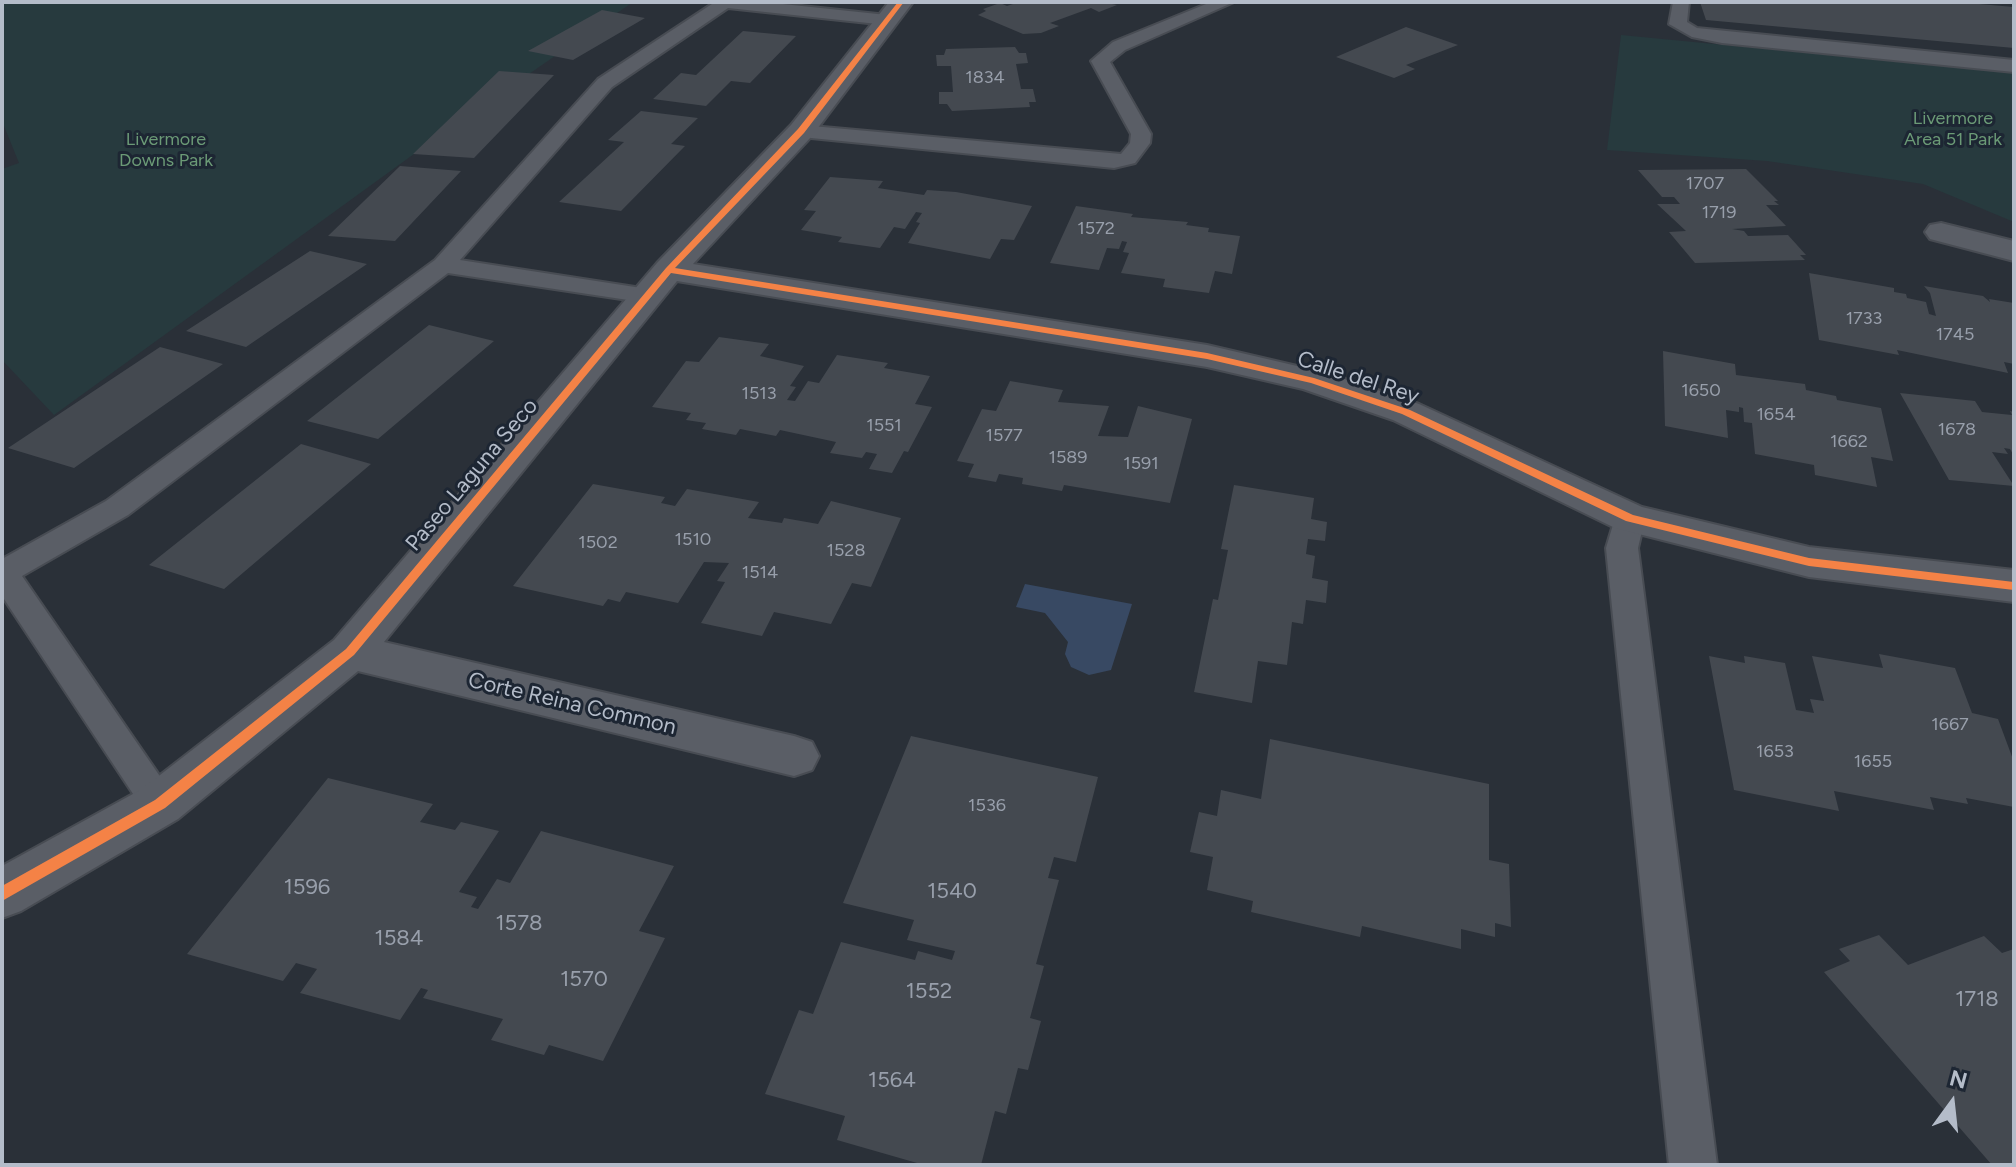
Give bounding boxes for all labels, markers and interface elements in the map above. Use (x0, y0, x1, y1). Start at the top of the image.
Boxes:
house number: 1834 (965, 67, 1005, 89)
park label: Livermore Area 51 Park (1904, 108, 2002, 150)
park label: Livermore Downs Park (119, 129, 213, 172)
house number: 1707 (1686, 173, 1724, 195)
house number: 1719 (1702, 202, 1736, 224)
house number: 1572 (1077, 218, 1115, 240)
house number: 1733 (1846, 308, 1882, 330)
house number: 1745 (1936, 324, 1974, 346)
street label: Calle del Rey (1294, 346, 1422, 410)
house number: 1650 (1681, 380, 1721, 402)
house number: 1513 (741, 383, 777, 405)
street label: Paseo Laguna Seco (400, 393, 544, 557)
house number: 1654 (1756, 404, 1796, 426)
house number: 1551 (866, 415, 902, 437)
house number: 1678 (1938, 419, 1976, 441)
house number: 1577 (985, 425, 1023, 447)
house number: 1662 (1830, 431, 1868, 453)
house number: 1589 (1048, 447, 1088, 469)
house number: 1591 (1123, 453, 1159, 475)
house number: 1510 (675, 529, 711, 551)
house number: 1502 (578, 532, 618, 554)
house number: 1528 (827, 540, 865, 562)
house number: 1514 (742, 562, 778, 584)
street label: Corte Reina Common (465, 667, 679, 741)
house number: 1667 (1931, 714, 1969, 736)
house number: 1653 (1756, 741, 1794, 763)
house number: 1655 (1854, 751, 1892, 773)
house number: 1536 (968, 795, 1006, 817)
house number: 1596 (284, 875, 330, 901)
house number: 1540 (927, 879, 977, 905)
house number: 1578 (495, 911, 543, 937)
house number: 1584 (375, 926, 423, 952)
house number: 1570 (560, 967, 608, 993)
house number: 1552 (906, 979, 952, 1005)
house number: 1718 (1955, 987, 1999, 1013)
north arrow (1912, 1063, 1992, 1143)
text: N (1947, 1064, 1970, 1095)
house number: 1564 (868, 1068, 916, 1094)

